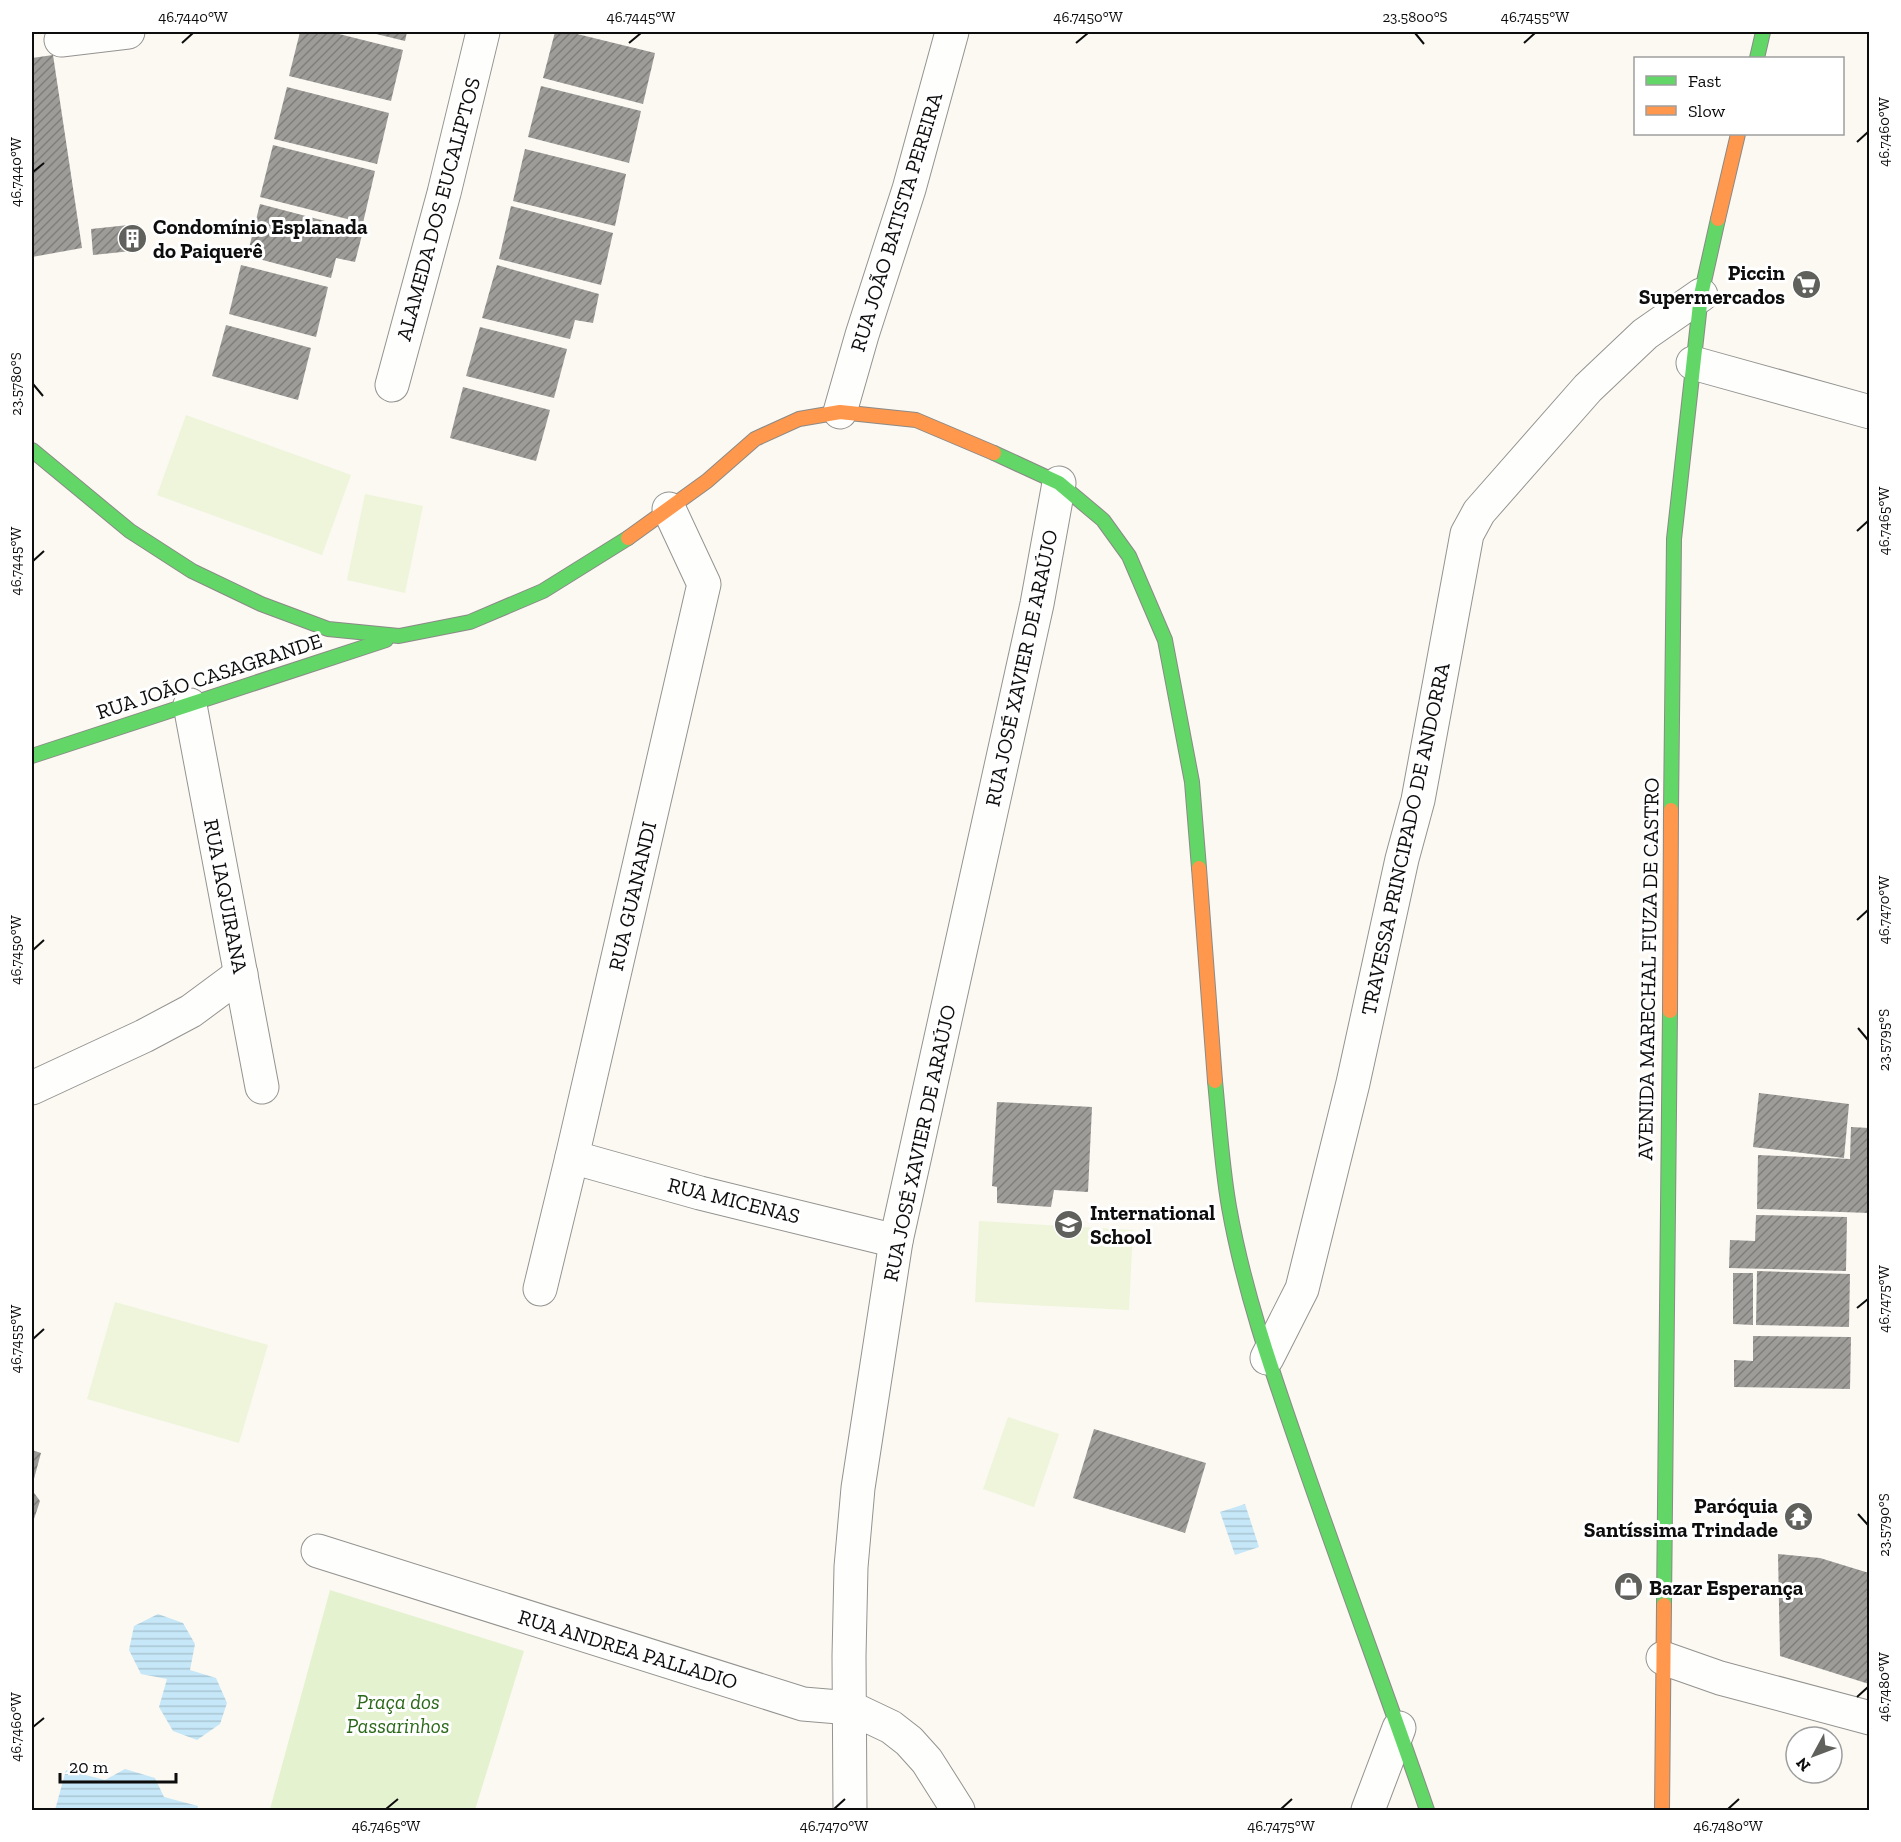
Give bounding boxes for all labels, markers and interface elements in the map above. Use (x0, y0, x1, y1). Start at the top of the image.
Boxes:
text: 46.7440°W (158, 8, 228, 26)
text: 46.7445°W (607, 8, 675, 26)
text: 46.7450°W (1053, 8, 1123, 26)
text: 23.5800°S (1382, 8, 1448, 26)
text: 46.7455°W (1501, 8, 1569, 26)
legend (1634, 57, 1844, 135)
text: Fast (1688, 70, 1721, 92)
street label: ALAMEDA DOS EUCALIPTOS (391, 75, 485, 343)
street label: RUA JOÃO BATISTA PEREIRA (845, 89, 947, 354)
text: 46.7460°W (1875, 97, 1893, 167)
text: Slow (1688, 100, 1725, 122)
text: 46.7440°W (7, 137, 25, 207)
place label: Condomínio Esplanada do Paiquerê (153, 214, 368, 263)
building icon: Condomínio Esplanada do Paiquerê (116, 222, 148, 254)
place label: Piccin Supermercados (1639, 260, 1786, 309)
supermarket icon: Piccin Supermercados (1790, 268, 1822, 300)
text: 23.5780°S (7, 352, 25, 416)
text: 46.7465°W (1875, 487, 1893, 555)
text: 46.7445°W (7, 527, 25, 595)
street label: RUA JOSÉ XAVIER DE ARAÚJO (979, 527, 1063, 809)
street label: RUA JOÃO CASAGRANDE (93, 628, 325, 724)
street label: TRAVESSA PRINCIPADO DE ANDORRA (1355, 660, 1455, 1018)
street label: AVENIDA MARECHAL FIUZA DE CASTRO (1632, 777, 1664, 1161)
street label: RUA IAQUIRANA (199, 817, 253, 976)
street label: RUA GUANANDI (603, 819, 661, 973)
text: 46.7470°W (1875, 876, 1893, 944)
text: 46.7450°W (7, 915, 25, 985)
street label: RUA JOSÉ XAVIER DE ARAÚJO (877, 1002, 961, 1284)
text: 23.5795°S (1875, 1009, 1893, 1071)
street label: RUA MICENAS (665, 1171, 803, 1229)
place label: International School (1090, 1200, 1215, 1249)
school or university icon: International School (1053, 1208, 1085, 1240)
text: 46.7475°W (1875, 1265, 1893, 1333)
text: 46.7455°W (7, 1305, 25, 1373)
place label: Paróquia Santíssima Trindade (1584, 1493, 1778, 1542)
text: 23.5790°S (1875, 1493, 1893, 1557)
temple icon: Paróquia Santíssima Trindade (1783, 1501, 1815, 1533)
shop icon: Bazar Esperança (1612, 1571, 1644, 1603)
place label: Bazar Esperança (1649, 1575, 1804, 1600)
street label: RUA ANDREA PALLADIO (515, 1604, 741, 1694)
text: 46.7480°W (1875, 1652, 1893, 1722)
park label: Praça dos Passarinhos (346, 1689, 450, 1738)
text: 46.7460°W (7, 1692, 25, 1762)
north arrow (1784, 1725, 1844, 1785)
scale bar (60, 1746, 176, 1784)
text: N (1792, 1754, 1814, 1775)
text: 20 m (69, 1756, 109, 1778)
text: 46.7465°W (352, 1817, 420, 1835)
text: 46.7470°W (800, 1817, 868, 1835)
text: 46.7475°W (1247, 1817, 1315, 1835)
text: 46.7480°W (1693, 1817, 1763, 1835)

